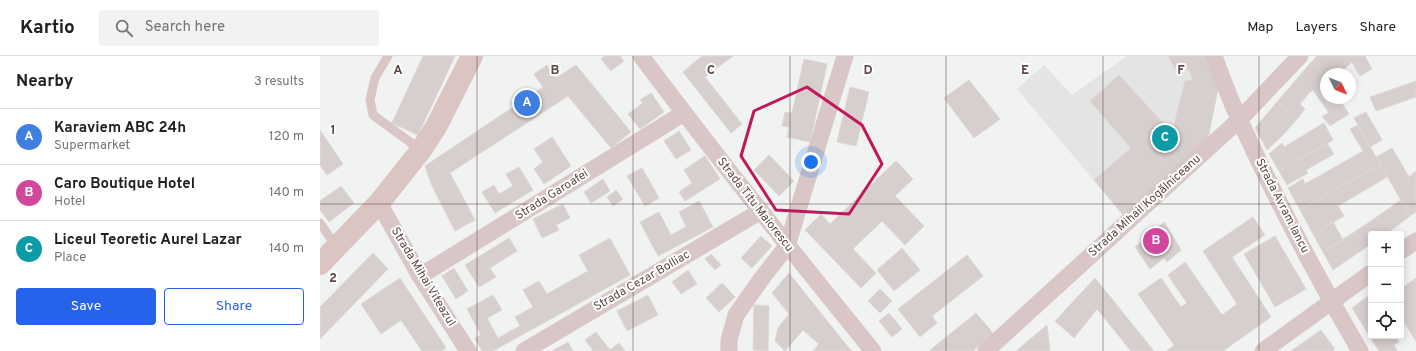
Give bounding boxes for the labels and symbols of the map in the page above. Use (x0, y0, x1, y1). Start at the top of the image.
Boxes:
text: A (393, 63, 403, 79)
text: B (551, 63, 560, 79)
text: C (707, 63, 715, 79)
text: D (863, 63, 873, 79)
text: E (1021, 63, 1029, 79)
text: F (1177, 63, 1185, 79)
north arrow (1320, 68, 1356, 104)
pin: A (514, 88, 540, 118)
text: 1 (330, 123, 336, 139)
pin: C (1152, 123, 1178, 153)
street label: Strada Mihail Kogălniceanu (1085, 151, 1205, 261)
your location (801, 152, 821, 172)
street label: Strada Titu Maiorescu (713, 155, 797, 255)
street label: Strada Avram Iancu (1251, 156, 1313, 256)
street label: Strada Garoafei (512, 166, 592, 224)
street label: Strada Mihai Viteazul (387, 224, 459, 330)
pin: B (1143, 226, 1169, 256)
street label: Strada Cezar Bolliac (591, 247, 693, 315)
text: 2 (329, 271, 337, 287)

